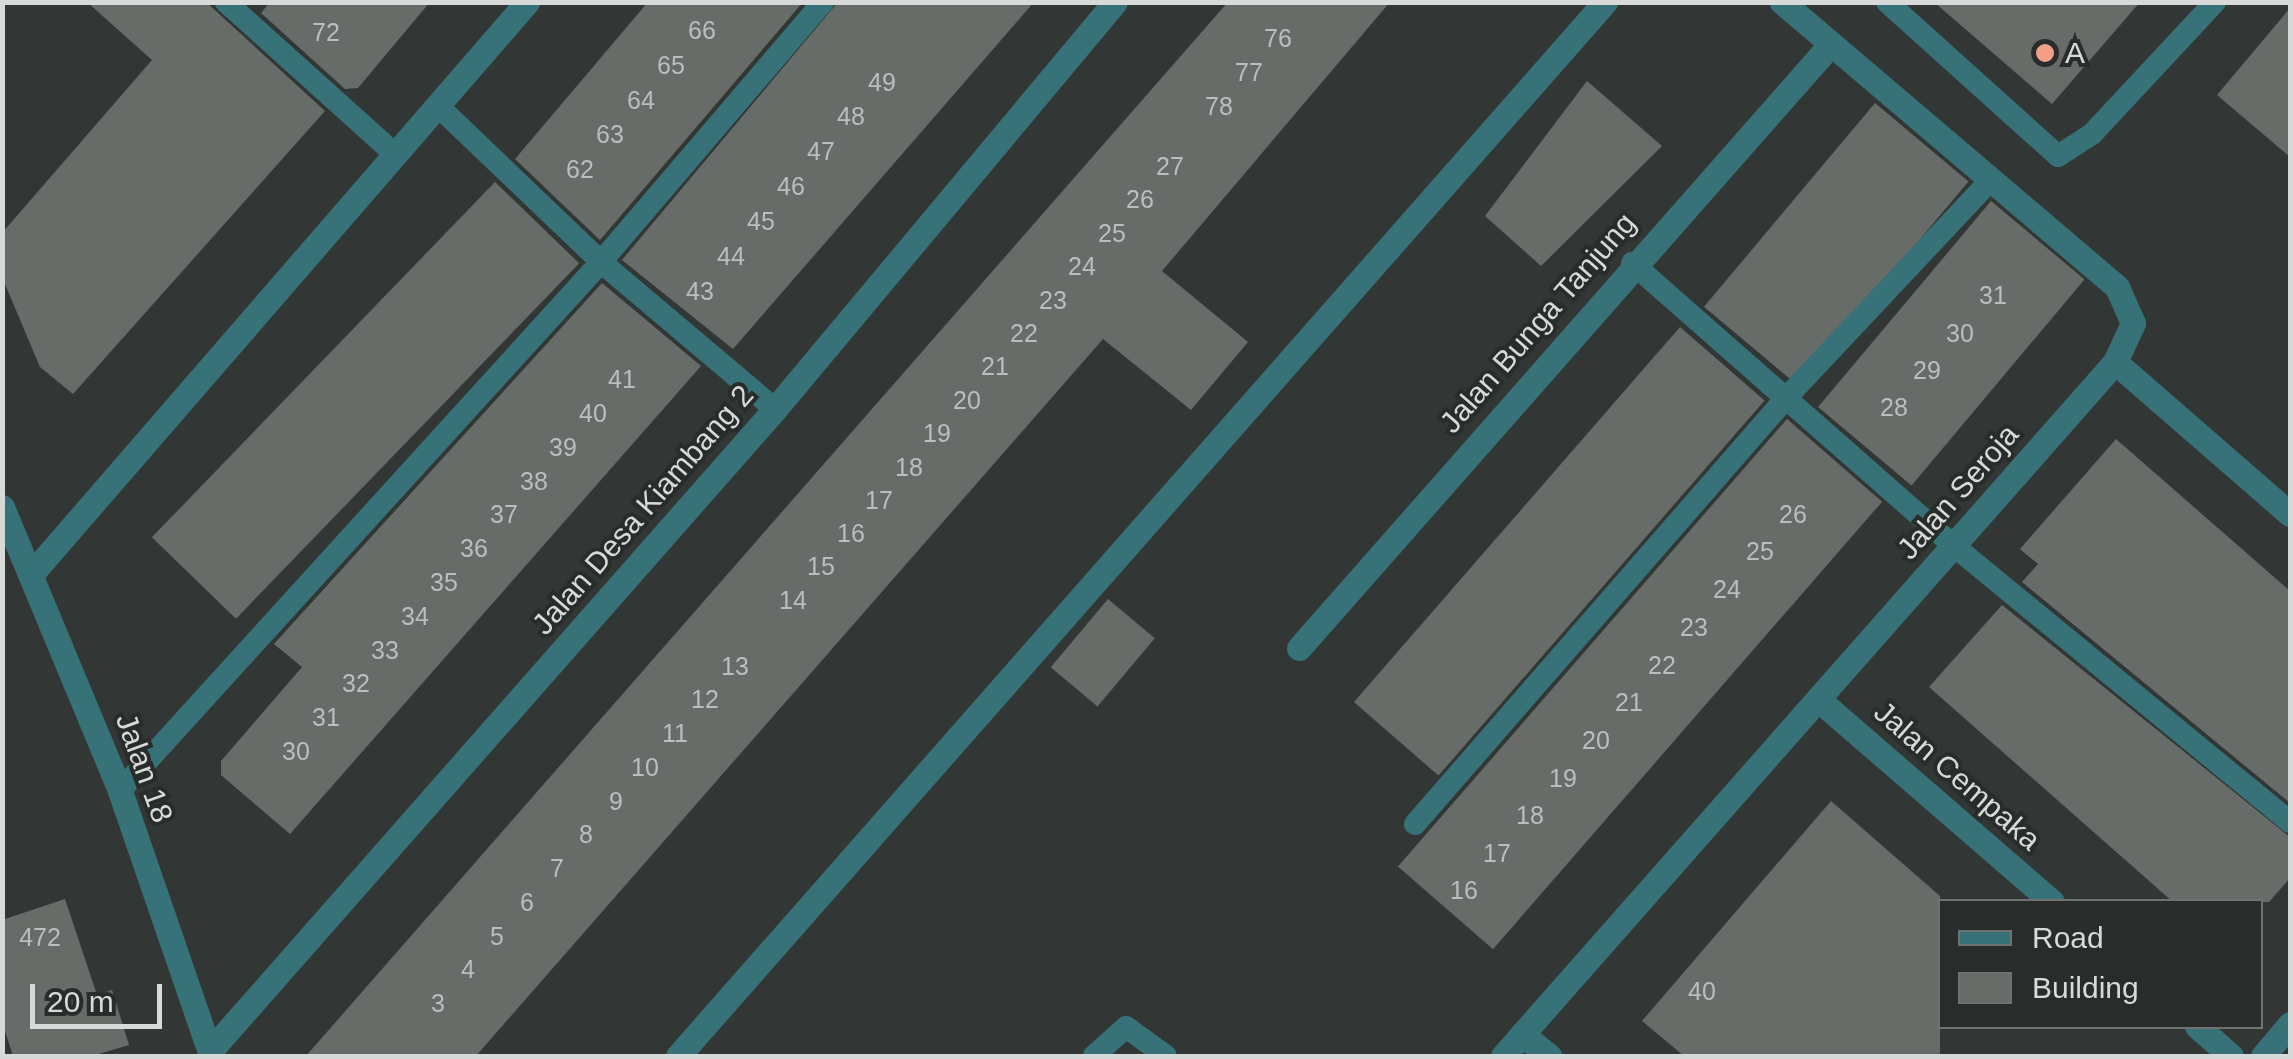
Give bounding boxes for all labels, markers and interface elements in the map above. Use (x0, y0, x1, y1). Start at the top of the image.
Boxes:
house number: 66 (688, 15, 716, 45)
house number: 72 (312, 17, 340, 47)
house number: 76 (1264, 23, 1292, 53)
place label: A (2065, 35, 2085, 71)
marker: A (2034, 42, 2056, 64)
house number: 65 (657, 50, 685, 80)
house number: 77 (1235, 57, 1263, 87)
house number: 49 (868, 67, 896, 97)
house number: 64 (627, 85, 655, 115)
house number: 78 (1205, 91, 1233, 121)
house number: 48 (837, 101, 865, 131)
house number: 63 (596, 119, 624, 149)
house number: 47 (807, 136, 835, 166)
house number: 27 (1156, 151, 1184, 181)
house number: 62 (566, 154, 594, 184)
house number: 46 (777, 171, 805, 201)
house number: 26 (1126, 184, 1154, 214)
street label: Jalan Bunga Tanjung (1432, 205, 1644, 441)
house number: 45 (747, 206, 775, 236)
house number: 25 (1098, 218, 1126, 248)
house number: 44 (717, 241, 745, 271)
house number: 24 (1068, 251, 1096, 281)
house number: 43 (686, 276, 714, 306)
house number: 31 (1979, 280, 2007, 310)
house number: 23 (1039, 285, 1067, 315)
house number: 22 (1010, 318, 1038, 348)
house number: 30 (1946, 318, 1974, 348)
house number: 21 (981, 351, 1009, 381)
house number: 29 (1913, 355, 1941, 385)
house number: 41 (608, 364, 636, 394)
street label: Jalan Desa Kiambang 2 (525, 378, 761, 642)
house number: 20 (953, 385, 981, 415)
house number: 28 (1880, 392, 1908, 422)
house number: 40 (579, 398, 607, 428)
street label: Jalan Seroja (1890, 417, 2026, 567)
house number: 19 (923, 418, 951, 448)
house number: 39 (549, 432, 577, 462)
house number: 18 (895, 452, 923, 482)
house number: 38 (520, 466, 548, 496)
house number: 17 (865, 485, 893, 515)
house number: 37 (490, 499, 518, 529)
house number: 26 (1779, 499, 1807, 529)
house number: 16 (837, 518, 865, 548)
house number: 36 (460, 533, 488, 563)
house number: 25 (1746, 536, 1774, 566)
house number: 15 (807, 551, 835, 581)
house number: 35 (430, 567, 458, 597)
house number: 24 (1713, 574, 1741, 604)
house number: 14 (779, 585, 807, 615)
house number: 34 (401, 601, 429, 631)
house number: 23 (1680, 612, 1708, 642)
house number: 33 (371, 635, 399, 665)
house number: 22 (1648, 650, 1676, 680)
house number: 13 (721, 651, 749, 681)
house number: 32 (342, 668, 370, 698)
house number: 12 (691, 684, 719, 714)
house number: 21 (1615, 687, 1643, 717)
street label: Jalan Cempaka (1867, 694, 2047, 858)
house number: 31 (312, 702, 340, 732)
street label: Jalan 18 (108, 709, 180, 827)
house number: 11 (662, 718, 688, 748)
house number: 20 (1582, 725, 1610, 755)
house number: 30 (282, 736, 310, 766)
house number: 10 (631, 752, 659, 782)
house number: 19 (1549, 763, 1577, 793)
house number: 9 (609, 786, 623, 816)
house number: 18 (1516, 800, 1544, 830)
house number: 8 (579, 819, 593, 849)
house number: 17 (1483, 838, 1511, 868)
house number: 7 (550, 853, 564, 883)
house number: 16 (1450, 875, 1478, 905)
house number: 6 (520, 887, 534, 917)
legend (1938, 899, 2263, 1029)
house number: 5 (490, 921, 504, 951)
text: Road (2032, 921, 2104, 954)
house number: 472 (19, 922, 61, 952)
house number: 4 (461, 954, 475, 984)
scale bar (35, 964, 168, 1026)
text: Building (2032, 971, 2139, 1004)
house number: 40 (1688, 976, 1716, 1006)
text: 20 m (47, 985, 114, 1018)
house number: 3 (431, 988, 445, 1018)

